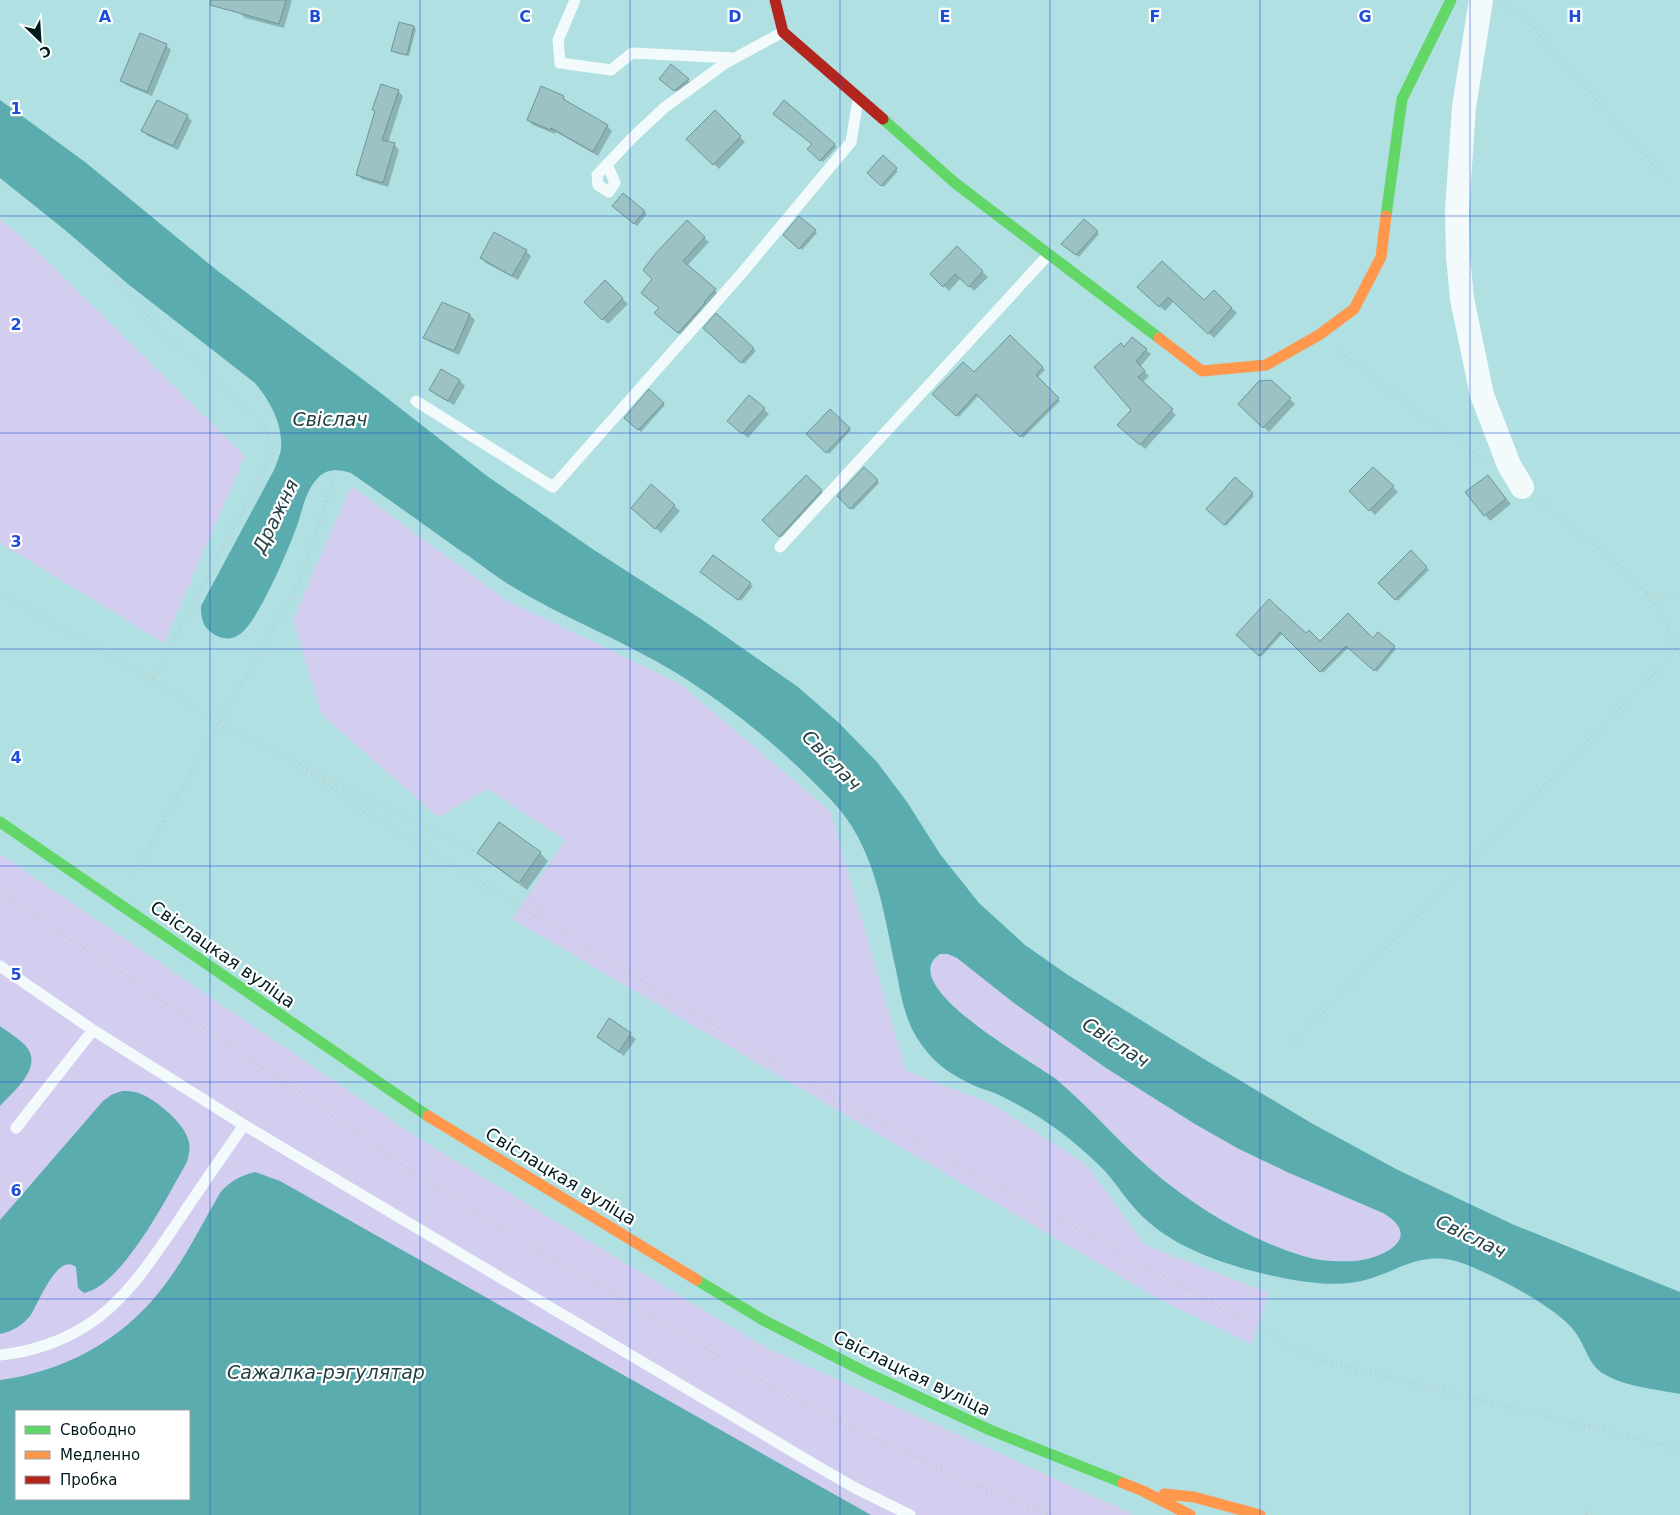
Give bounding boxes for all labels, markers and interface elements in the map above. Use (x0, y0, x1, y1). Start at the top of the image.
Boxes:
text: A (99, 7, 112, 26)
text: B (309, 7, 321, 26)
text: C (519, 7, 531, 26)
text: D (728, 7, 742, 26)
text: E (940, 7, 950, 26)
text: F (1150, 7, 1160, 26)
text: G (1358, 7, 1372, 26)
text: H (1568, 7, 1582, 26)
north arrow (15, 15, 65, 65)
text: С (37, 42, 54, 61)
text: 1 (10, 99, 22, 118)
text: 2 (10, 315, 22, 334)
water label: Свіслач (292, 408, 368, 430)
water label: Дражня (247, 475, 302, 557)
text: 3 (10, 532, 22, 551)
water label: Свіслач (798, 725, 866, 795)
text: 4 (10, 748, 22, 767)
street label: Свіслацкая вуліца (146, 896, 300, 1012)
text: 5 (10, 965, 22, 984)
water label: Свіслач (1078, 1012, 1154, 1072)
street label: Свіслацкая вуліца (482, 1123, 640, 1229)
text: 6 (10, 1181, 22, 1200)
water label: Свіслач (1432, 1210, 1510, 1262)
street label: Свіслацкая вуліца (830, 1326, 994, 1420)
water label: Сажалка-рэгулятар (227, 1361, 425, 1383)
legend (15, 1410, 190, 1500)
text: Свободно (60, 1421, 136, 1439)
text: Медленно (60, 1446, 140, 1464)
text: Пробка (60, 1471, 117, 1489)

